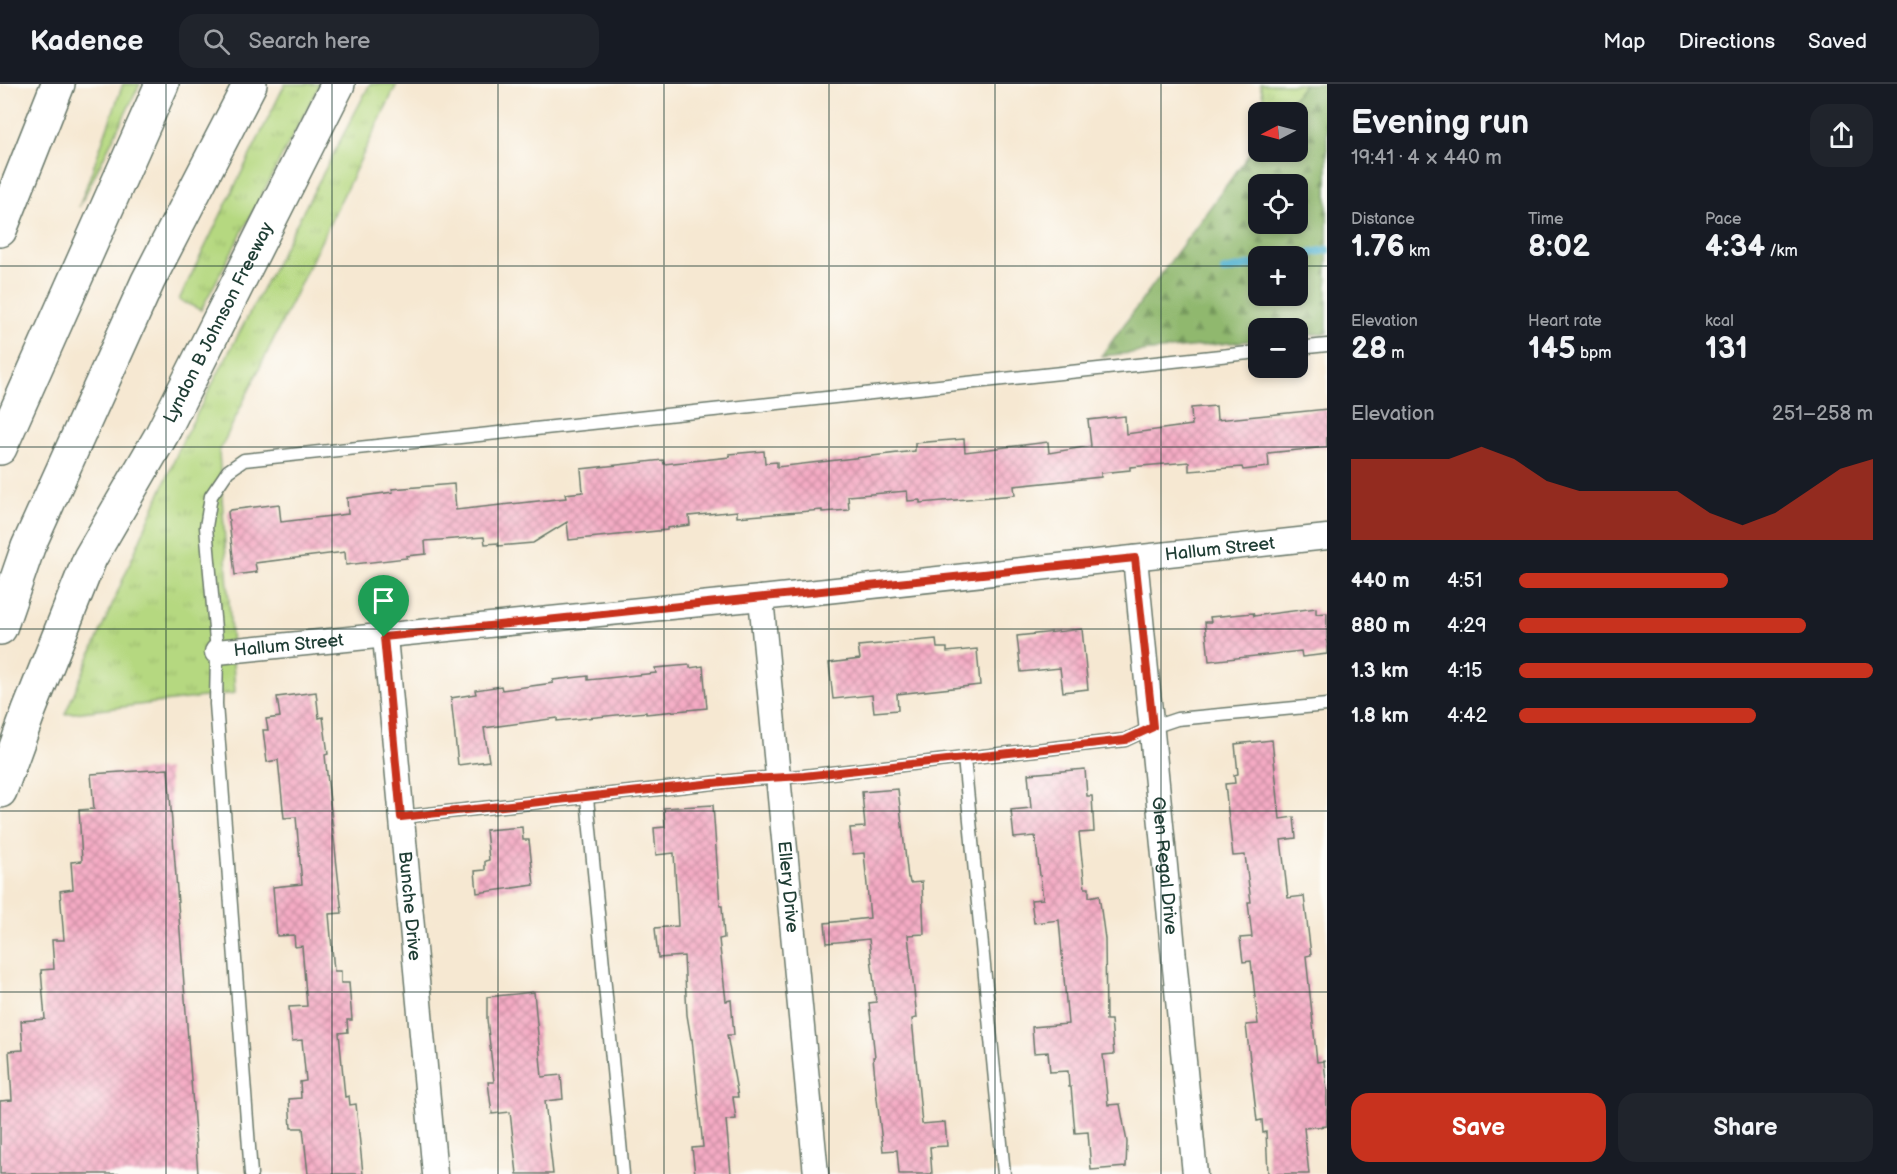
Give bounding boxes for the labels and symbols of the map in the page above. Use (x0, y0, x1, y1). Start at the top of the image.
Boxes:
north arrow (1248, 102, 1308, 162)
street label: Lyndon B Johnson Freeway (159, 218, 278, 427)
street label: Hallum Street (1164, 533, 1276, 565)
pin (358, 575, 409, 637)
street label: Hallum Street (233, 629, 345, 661)
street label: Glen Regal Drive (1147, 796, 1182, 936)
street label: Ellery Drive (773, 840, 803, 934)
street label: Bunche Drive (394, 850, 425, 962)

